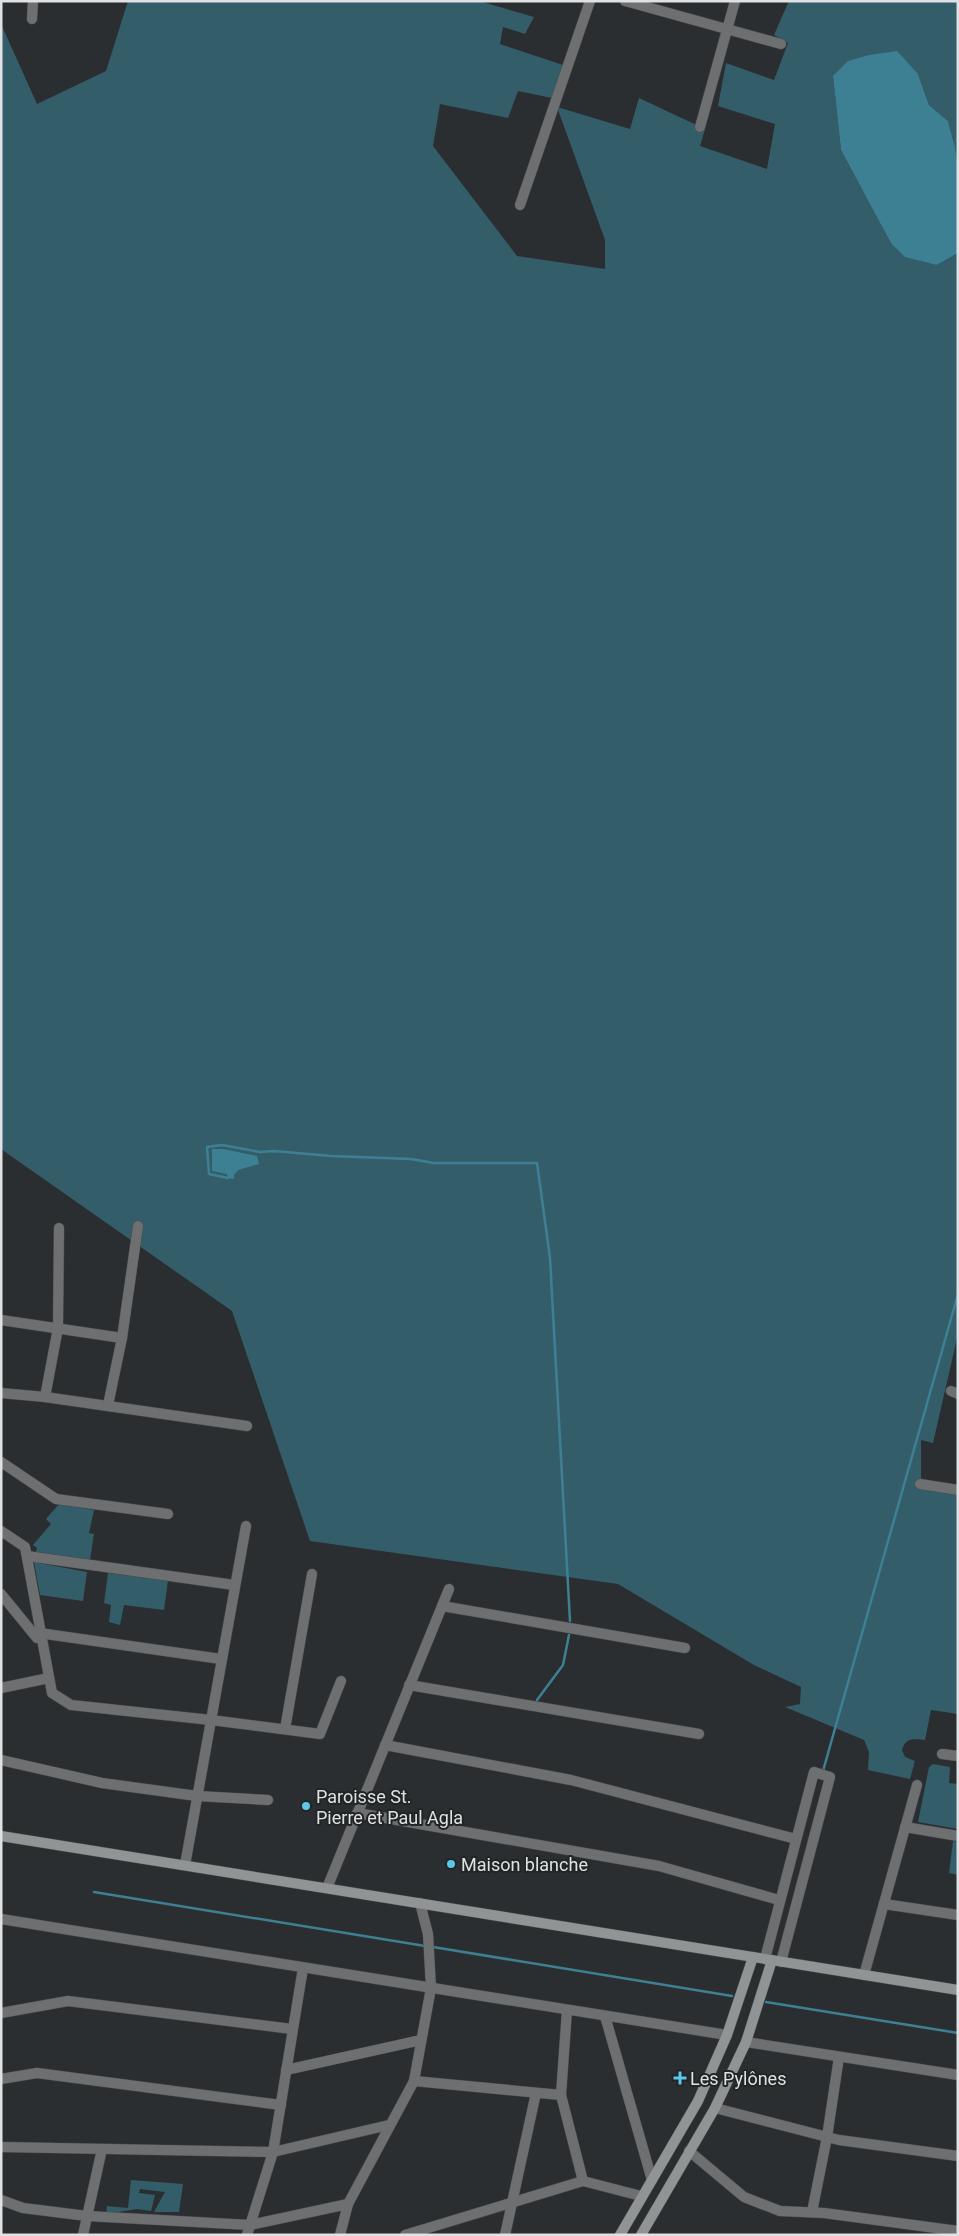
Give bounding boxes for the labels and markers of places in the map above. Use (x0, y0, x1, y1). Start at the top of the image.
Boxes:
place label: Paroisse St. Pierre et Paul Agla (316, 1786, 463, 1828)
marker: Paroisse St. Pierre et Paul Agla (300, 1800, 312, 1812)
place label: Maison blanche (461, 1854, 588, 1875)
marker: Maison blanche (445, 1858, 457, 1870)
place label: Les Pylônes (690, 2068, 786, 2089)
marker: Les Pylônes (674, 2072, 686, 2084)

